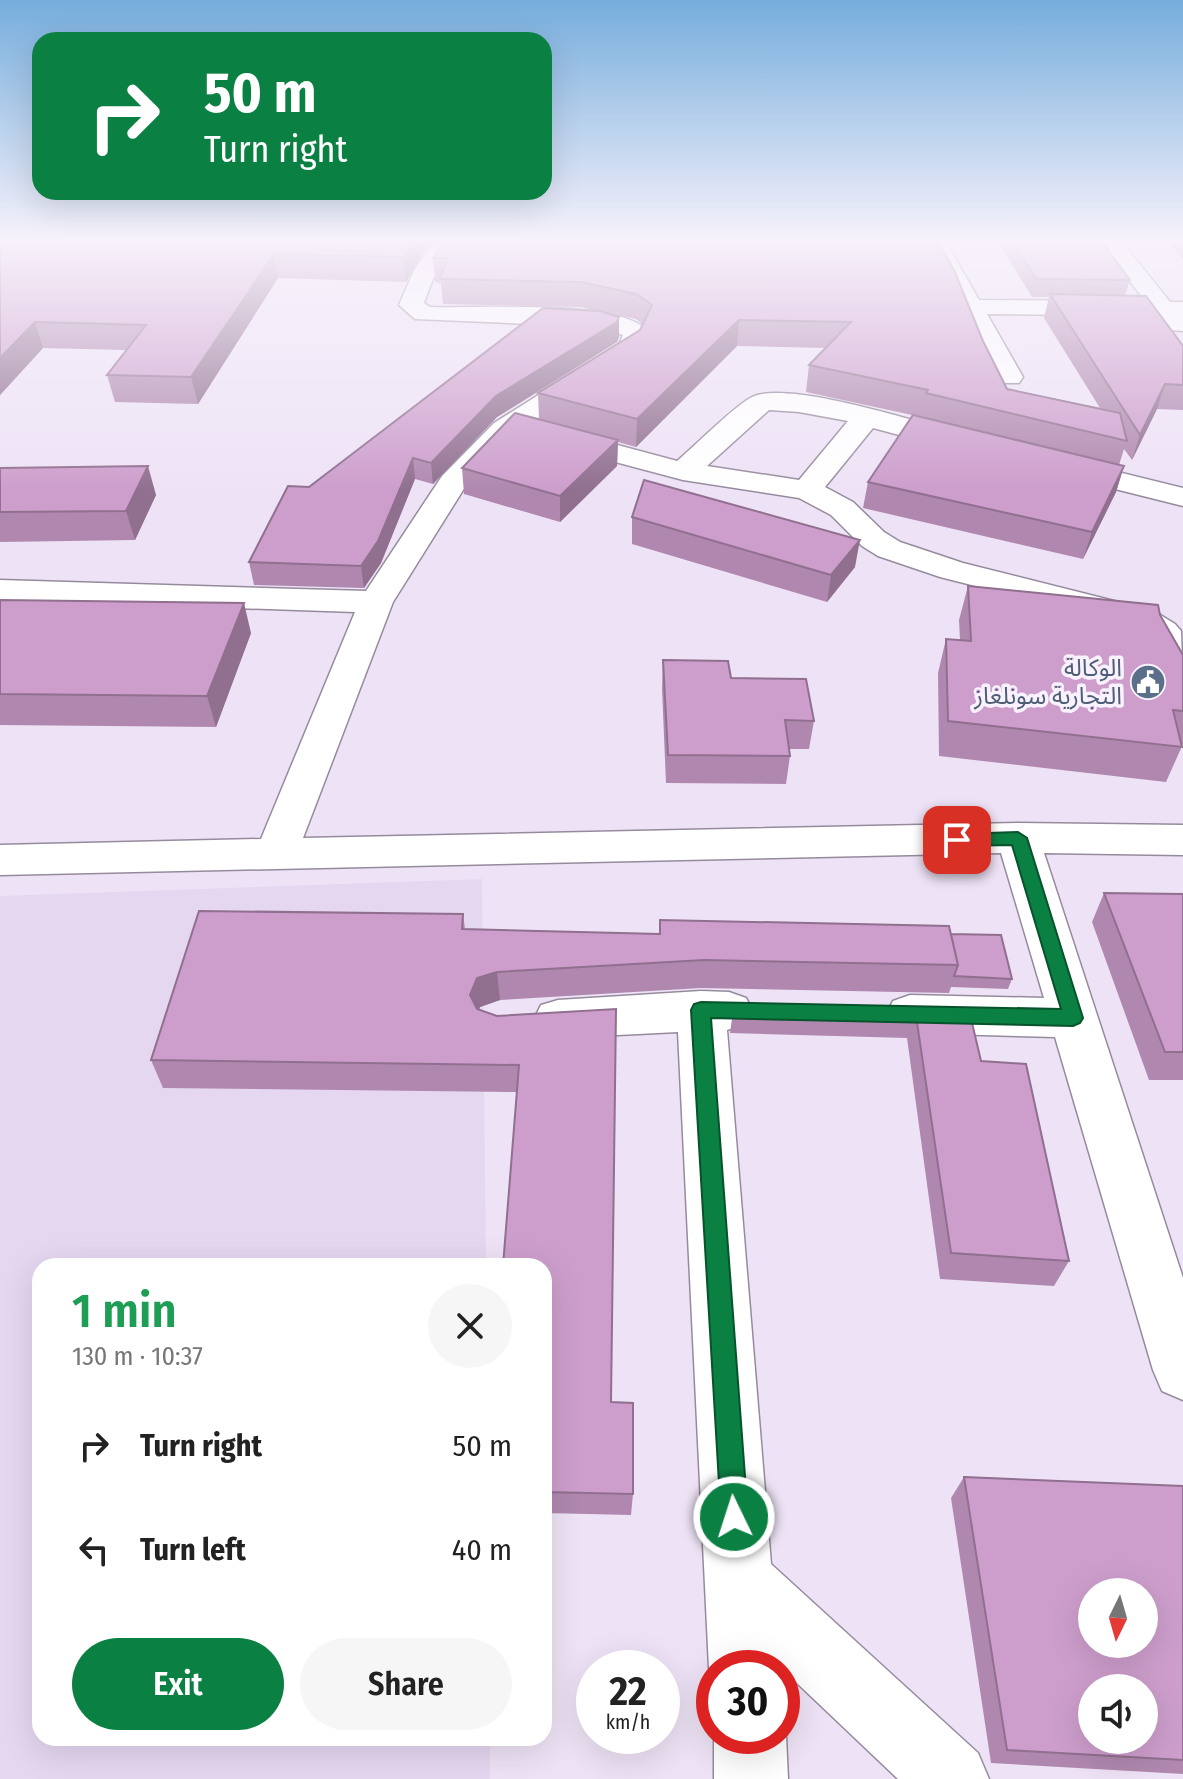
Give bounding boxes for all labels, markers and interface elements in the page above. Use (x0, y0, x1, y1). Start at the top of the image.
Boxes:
text: 50 m (204, 60, 316, 127)
icon: right (72, 64, 176, 168)
text: Turn right (204, 128, 347, 172)
place label: الوكالة التجارية سونلغاز (973, 654, 1122, 710)
public building icon: الوكالة التجارية سونلغاز (1129, 663, 1167, 701)
pin (923, 806, 991, 874)
icon: arrive (935, 818, 979, 862)
text: 1 min (72, 1282, 177, 1340)
button: close (428, 1284, 512, 1368)
text: 130 m · 10:37 (72, 1341, 203, 1372)
icon: right (72, 1424, 116, 1468)
text: Turn right (140, 1428, 262, 1464)
text: 50 m (452, 1428, 512, 1464)
position arrow (692, 1475, 776, 1559)
icon: left (72, 1528, 116, 1572)
text: Turn left (140, 1532, 246, 1568)
text: 40 m (452, 1532, 512, 1568)
north arrow (1078, 1578, 1158, 1658)
map controls (1078, 1578, 1158, 1754)
button: Exit (72, 1638, 284, 1730)
button: Share (300, 1638, 512, 1730)
speed limit sign: 30 (696, 1650, 800, 1754)
text: 22 (609, 1668, 647, 1716)
button: sound (1078, 1674, 1158, 1754)
text: km/h (606, 1710, 650, 1734)

